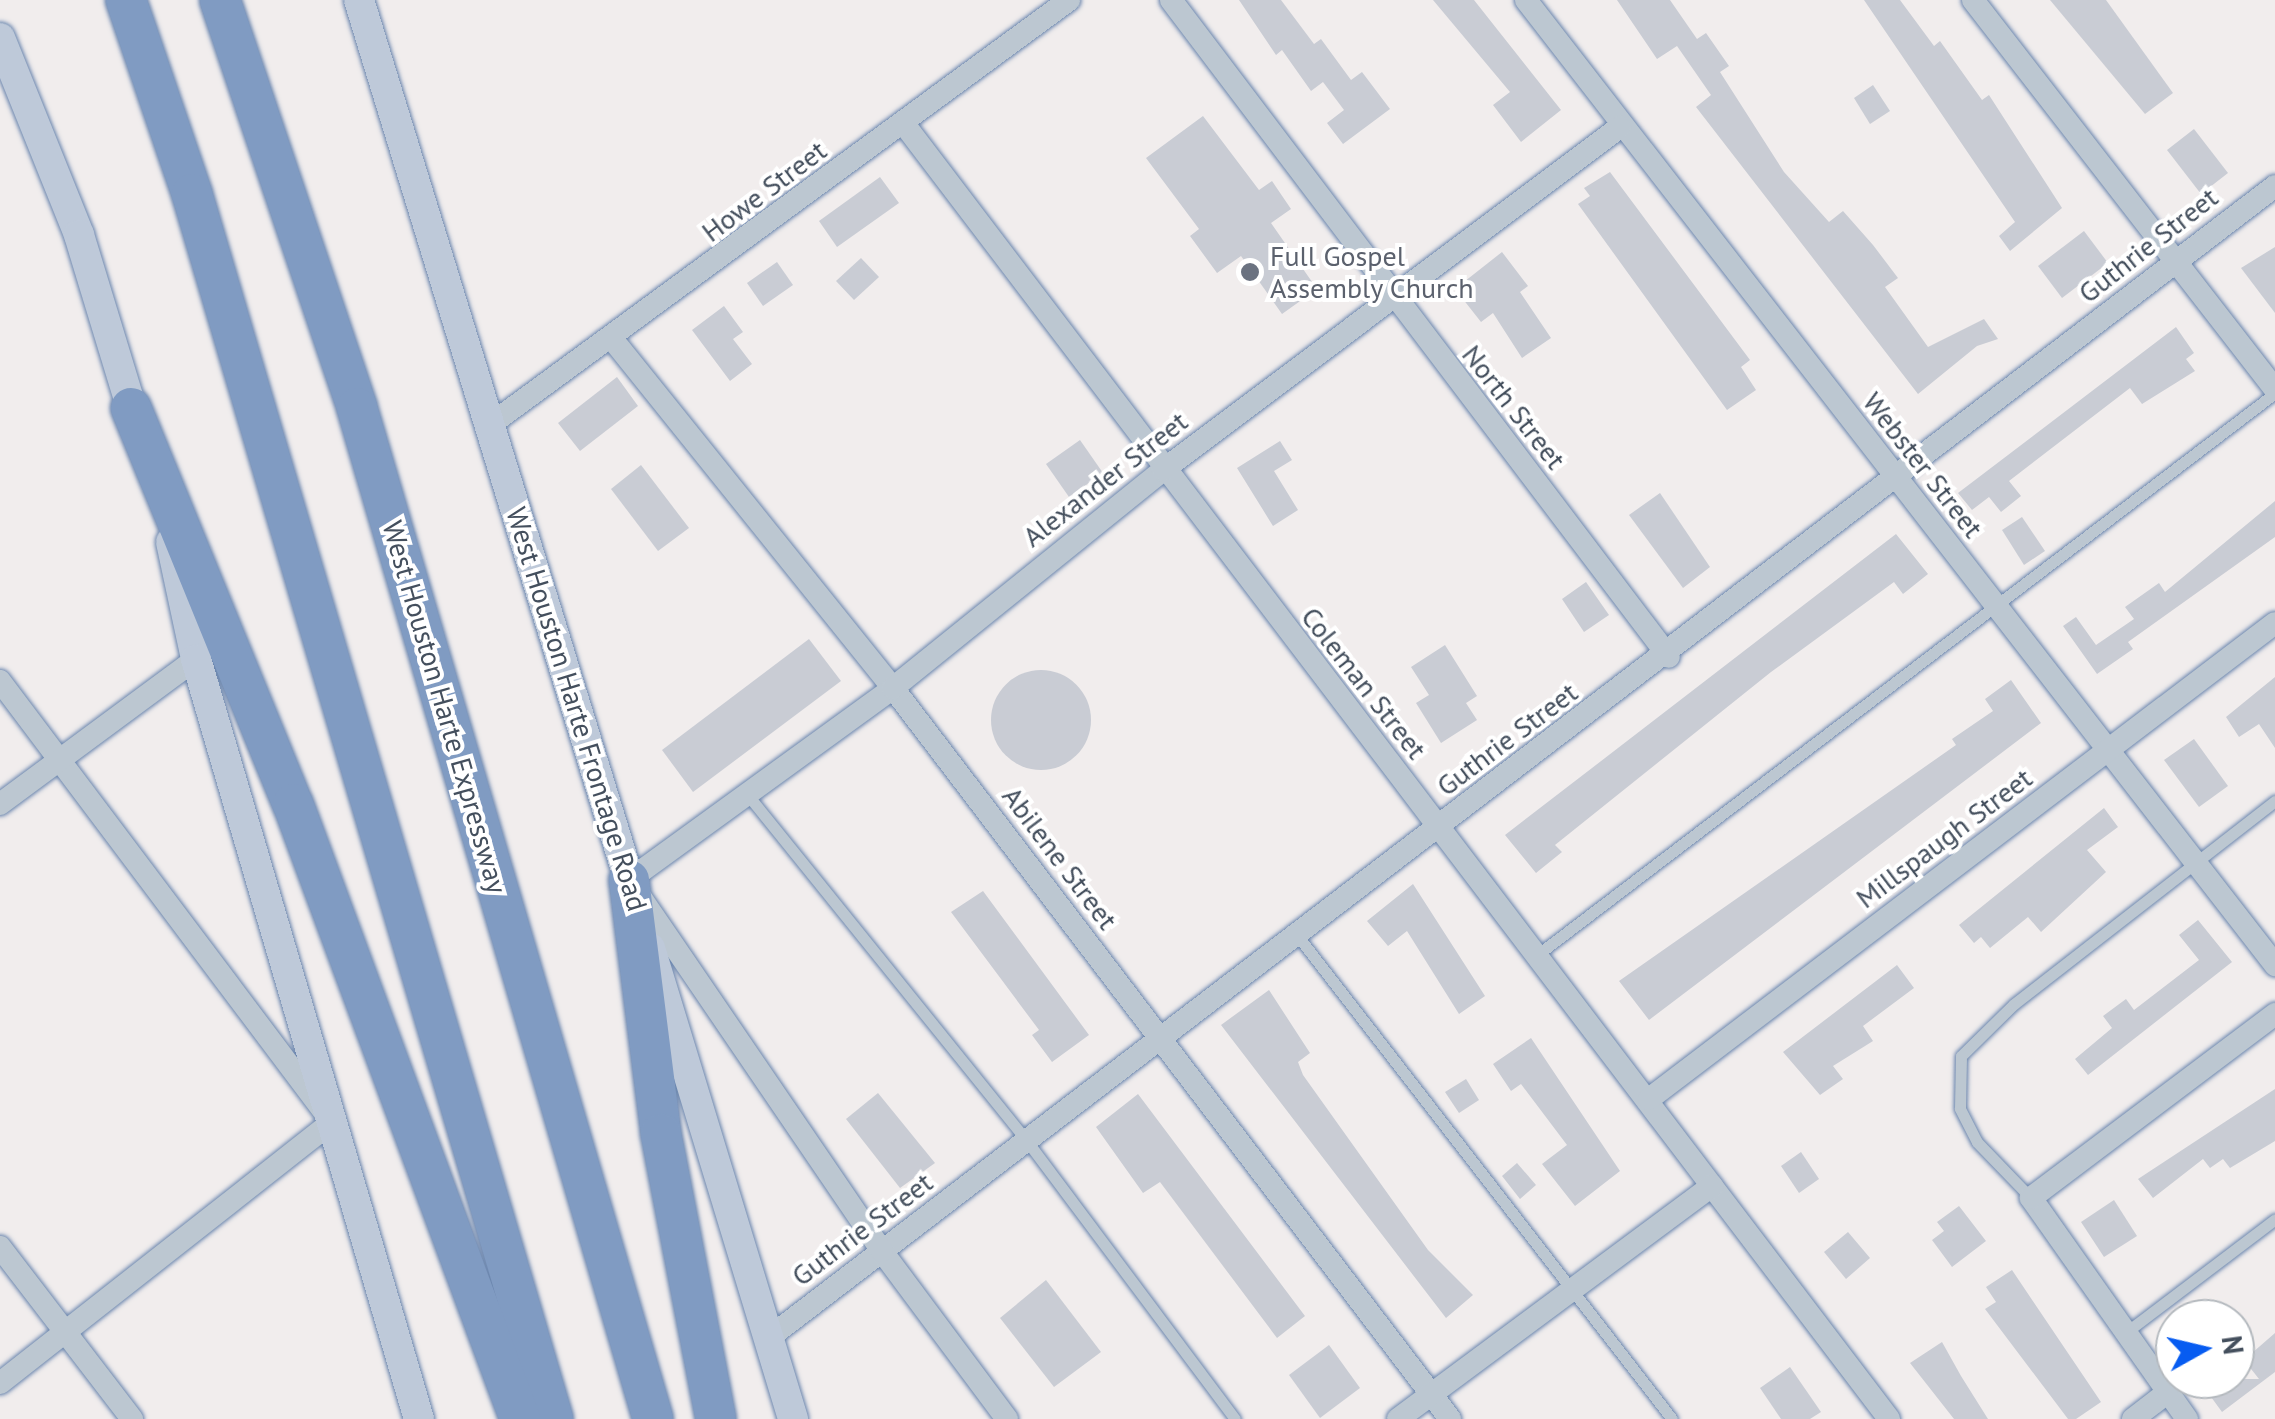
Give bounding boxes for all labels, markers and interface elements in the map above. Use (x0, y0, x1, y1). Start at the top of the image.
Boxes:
street label: Howe Street (695, 133, 833, 249)
street label: Guthrie Street (2072, 180, 2224, 310)
place label: Full Gospel Assembly Church (1270, 239, 1475, 305)
marker: Full Gospel Assembly Church (1239, 261, 1261, 283)
street label: North Street (1455, 338, 1573, 476)
street label: Webster Street (1856, 386, 1990, 544)
street label: Alexander Street (1016, 404, 1194, 554)
street label: West Houston Harte Frontage Road (499, 503, 655, 915)
street label: West Houston Harte Expressway (376, 517, 514, 897)
street label: Coleman Street (1294, 600, 1434, 766)
street label: Guthrie Street (1430, 675, 1584, 803)
street label: Millspaugh Street (1850, 761, 2038, 915)
street label: Abilene Street (995, 780, 1125, 936)
street label: Guthrie Street (785, 1165, 939, 1293)
north arrow (2155, 1299, 2255, 1399)
text: N (2214, 1333, 2253, 1357)

